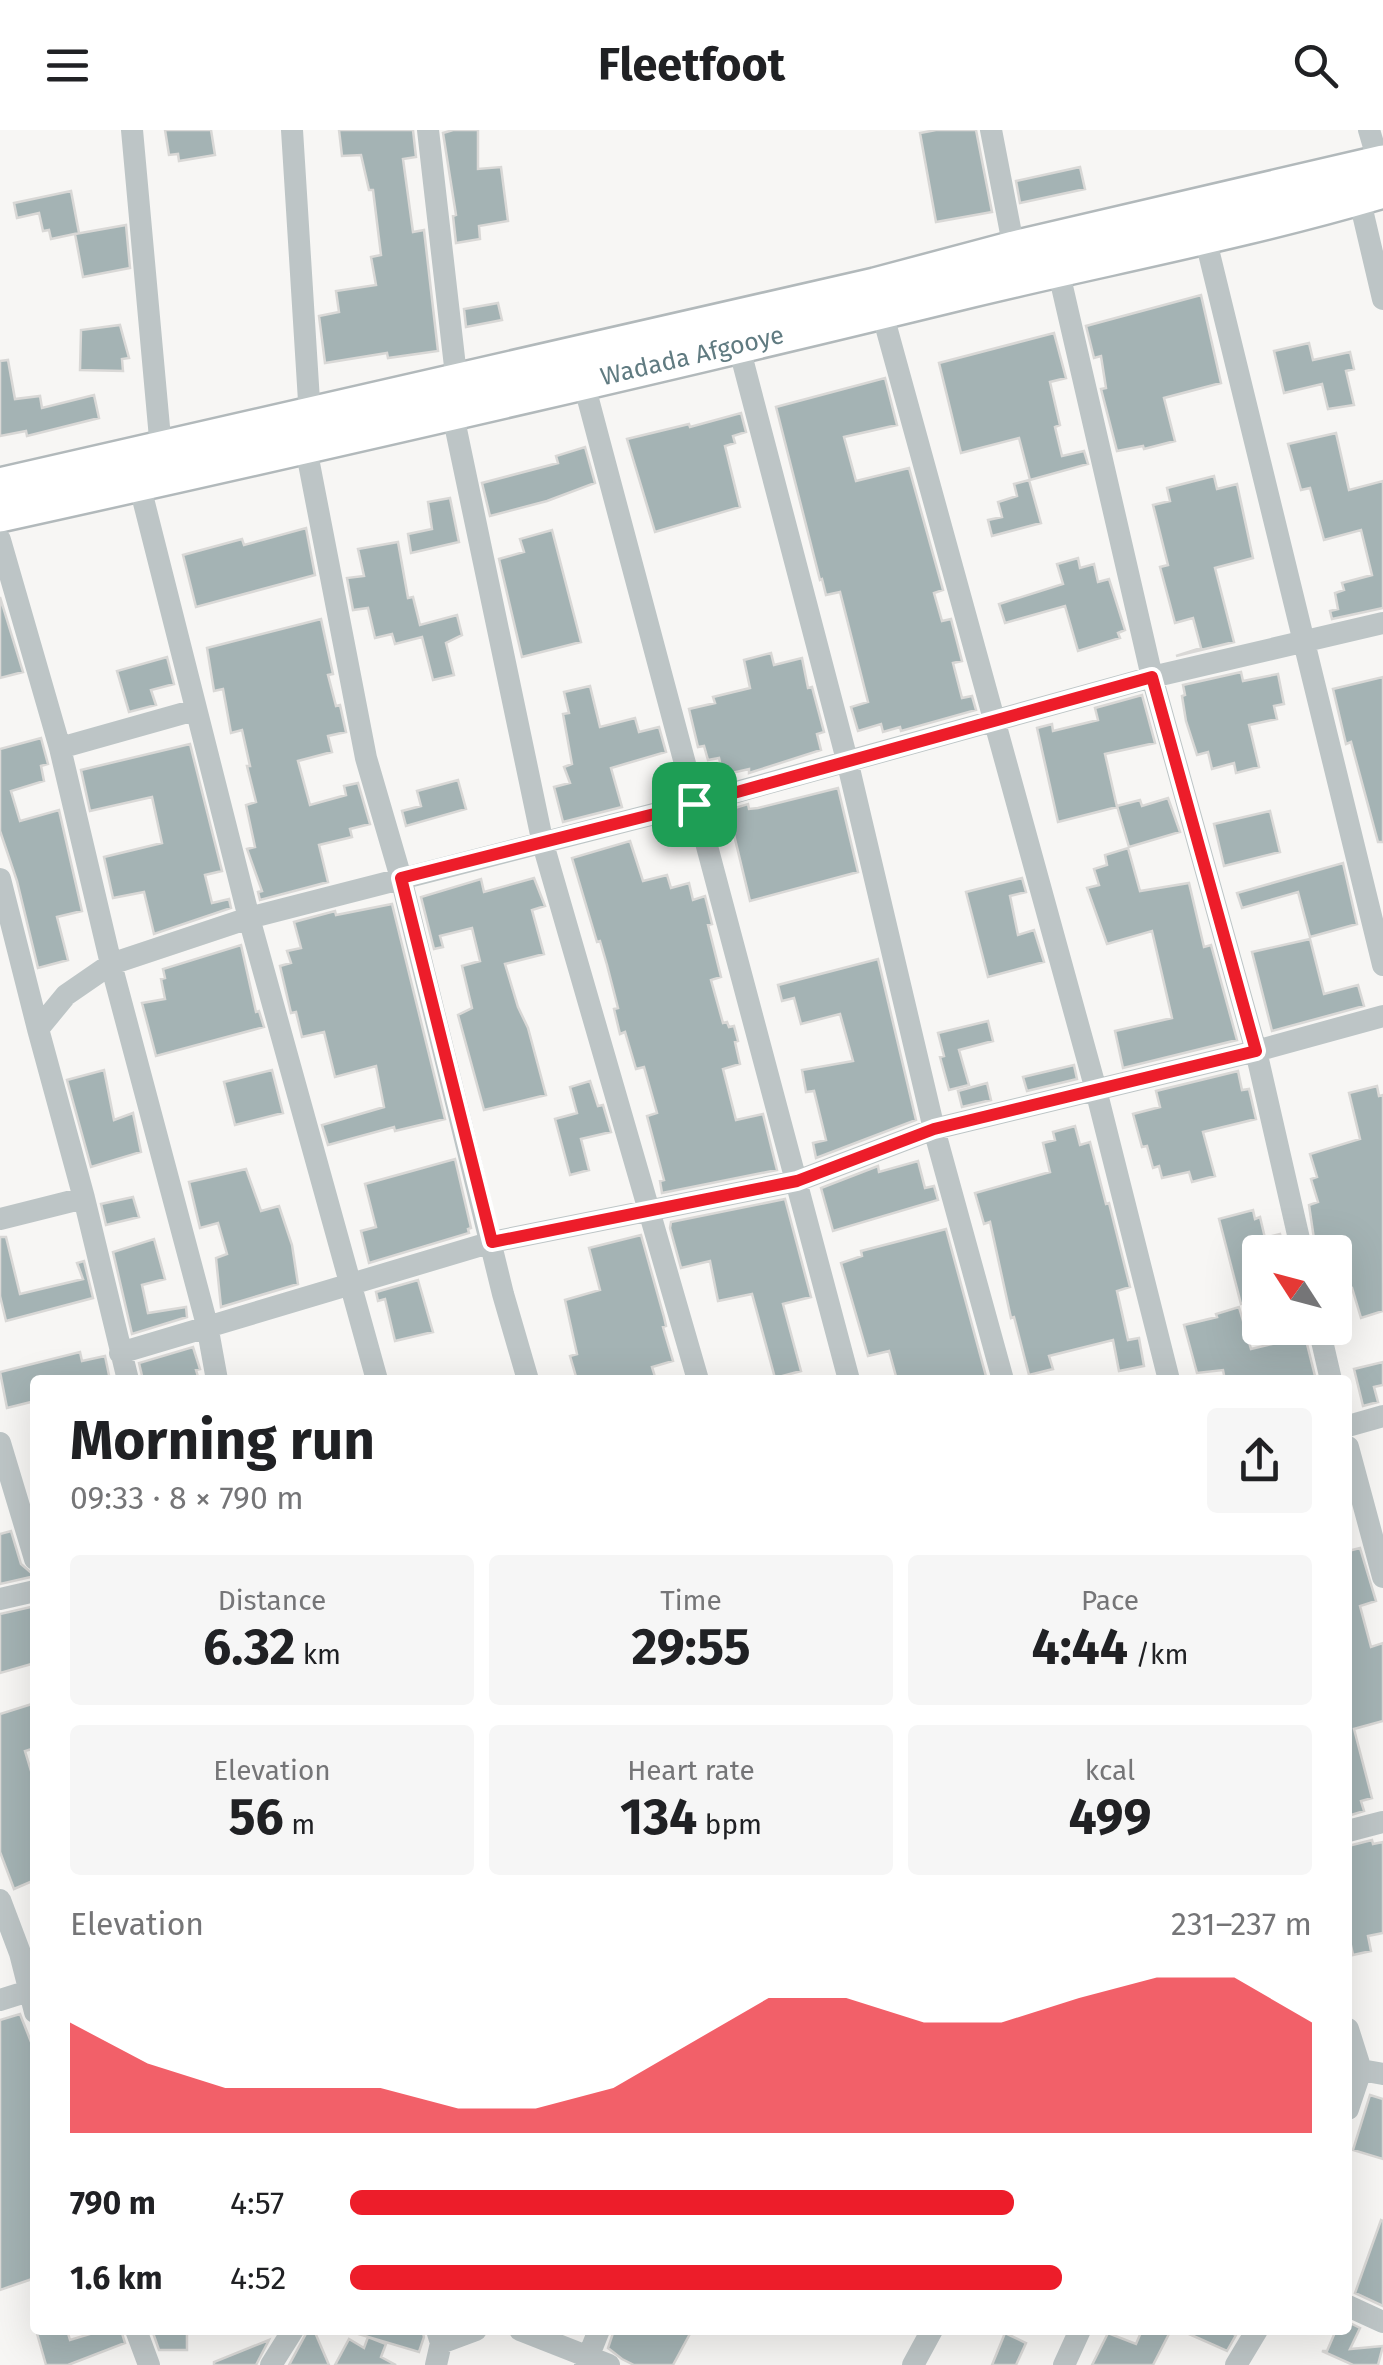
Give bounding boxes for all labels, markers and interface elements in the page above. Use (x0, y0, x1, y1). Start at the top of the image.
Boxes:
icon: menu (40, 38, 95, 93)
text: Fleetfoot (598, 38, 785, 92)
icon: search (1288, 38, 1343, 93)
street label: Wadada Afgooye (598, 320, 787, 392)
pin (652, 762, 737, 847)
icon: arrive (667, 777, 722, 832)
north arrow (1242, 1235, 1352, 1345)
map controls (1242, 1235, 1352, 1345)
text: Morning run (70, 1408, 375, 1474)
button: share (1207, 1408, 1312, 1513)
text: 09:33 · 8 × 790 m (70, 1479, 304, 1517)
text: Distance (218, 1584, 326, 1617)
text: Time (660, 1584, 722, 1617)
text: Pace (1081, 1584, 1139, 1617)
text: 6.32 (203, 1617, 295, 1677)
text: 29:55 (631, 1617, 751, 1677)
text: 4:44 (1032, 1617, 1128, 1677)
text: km (295, 1638, 341, 1671)
text: /km (1128, 1638, 1188, 1671)
text: Elevation (213, 1754, 331, 1787)
text: Heart rate (627, 1754, 755, 1787)
text: kcal (1085, 1754, 1135, 1787)
text: 56 (229, 1787, 284, 1847)
text: 134 (620, 1787, 697, 1847)
text: 499 (1068, 1787, 1152, 1847)
text: m (284, 1808, 315, 1841)
text: bpm (697, 1808, 762, 1841)
text: Elevation (70, 1905, 204, 1943)
text: 231–237 m (1171, 1905, 1312, 1943)
text: 790 m (70, 2184, 156, 2222)
text: 4:57 (230, 2184, 284, 2222)
text: 1.6 km (70, 2259, 163, 2297)
text: 4:52 (230, 2259, 286, 2297)

